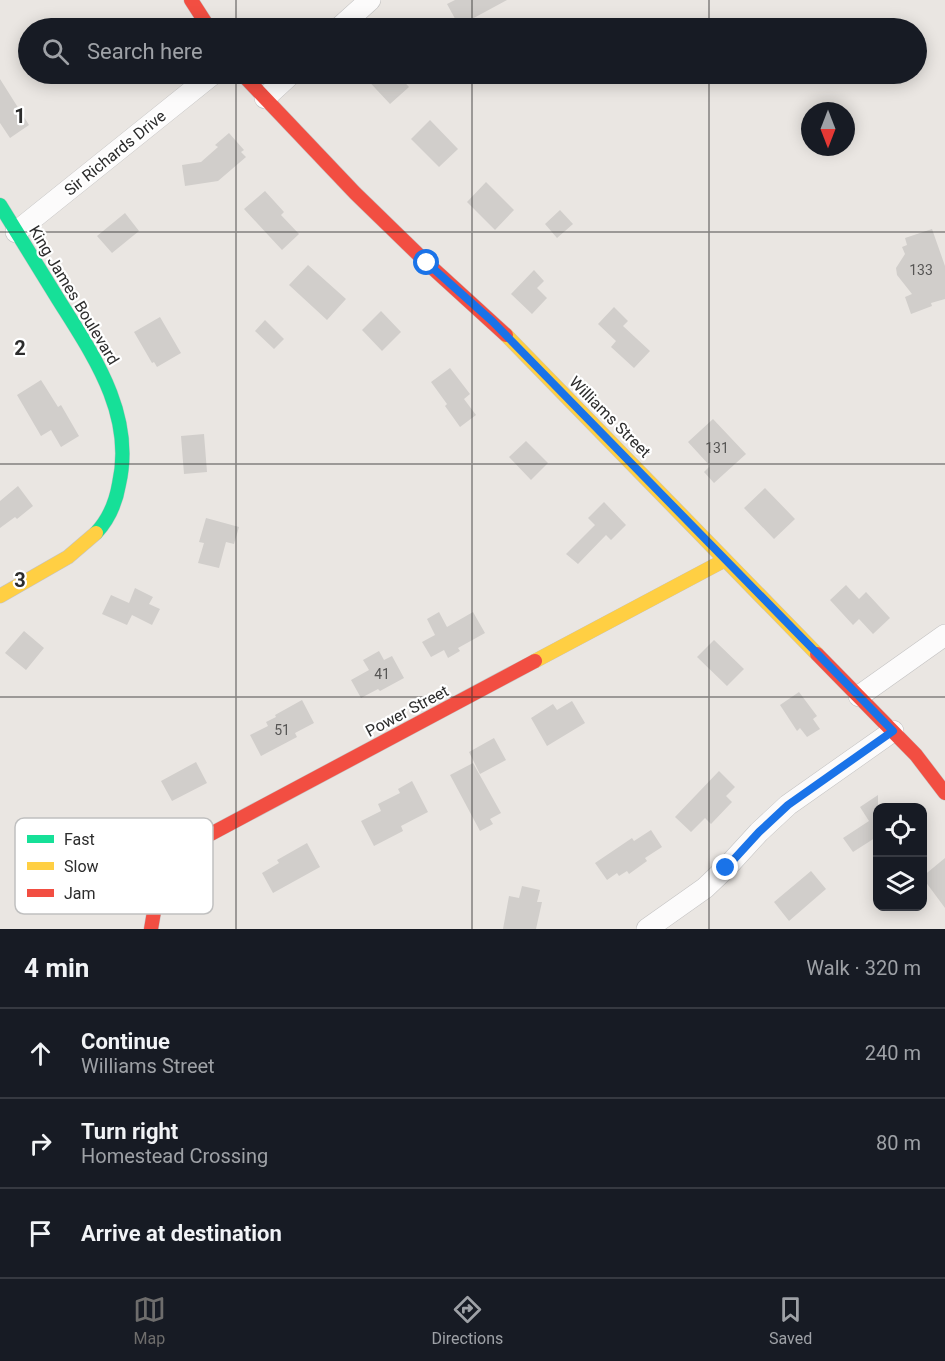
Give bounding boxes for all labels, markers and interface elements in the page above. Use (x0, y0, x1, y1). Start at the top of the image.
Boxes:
search box (18, 18, 927, 84)
icon: search (39, 35, 72, 68)
text: Search here (87, 39, 203, 64)
north arrow (801, 102, 855, 156)
text: 1 (14, 104, 26, 128)
street label: Sir Richards Drive (60, 106, 170, 200)
street label: King James Boulevard (25, 222, 123, 368)
route start (413, 249, 439, 275)
house number: 133 (909, 262, 933, 278)
text: 2 (14, 336, 26, 360)
street label: Williams Street (565, 372, 655, 462)
house number: 131 (705, 440, 729, 456)
text: 3 (14, 568, 26, 592)
house number: 41 (374, 666, 390, 682)
street label: Power Street (362, 681, 452, 741)
house number: 51 (274, 722, 290, 738)
map controls (873, 803, 927, 911)
button: locate (873, 803, 927, 857)
legend (15, 818, 213, 914)
text: Fast (64, 830, 95, 849)
route end (712, 854, 738, 880)
text: Slow (64, 857, 99, 876)
button: layers (873, 857, 927, 911)
text: Jam (64, 884, 96, 903)
text: 4 min (24, 953, 89, 983)
text: Walk · 320 m (806, 956, 921, 980)
text: Continue (81, 1029, 170, 1054)
icon: ahead (24, 1037, 57, 1070)
text: 240 m (865, 1041, 921, 1065)
text: Williams Street (81, 1054, 215, 1078)
text: Turn right (81, 1119, 178, 1144)
icon: right (24, 1127, 57, 1160)
text: 80 m (876, 1131, 921, 1155)
text: Homestead Crossing (81, 1144, 268, 1168)
icon: arrive (24, 1217, 57, 1250)
text: Arrive at destination (81, 1221, 282, 1246)
tab: Map (133, 1293, 166, 1348)
tab: Directions (431, 1293, 503, 1348)
tab: Saved (769, 1293, 812, 1348)

